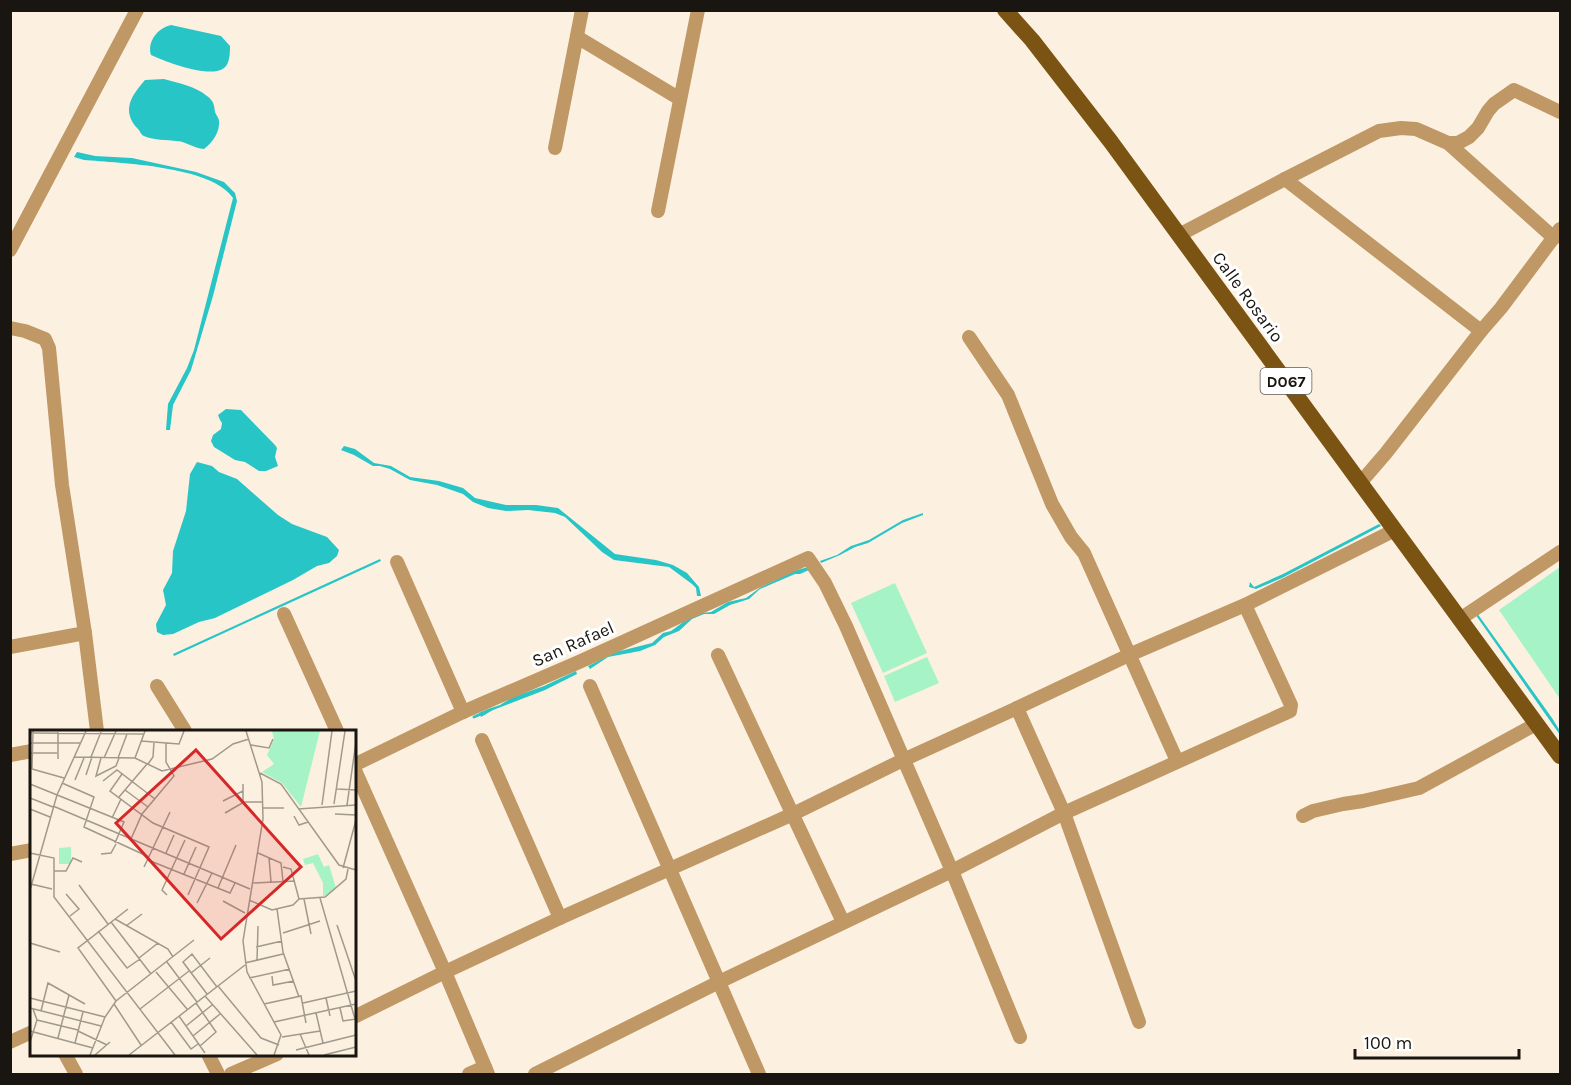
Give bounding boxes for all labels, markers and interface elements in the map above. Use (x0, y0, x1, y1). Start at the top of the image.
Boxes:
street label: Calle Rosario (1208, 247, 1288, 347)
road number: D067 (1260, 368, 1312, 394)
street label: San Rafael (529, 616, 617, 672)
inset map (30, 730, 356, 1055)
scale bar (1355, 1022, 1518, 1060)
text: 100 m (1364, 1032, 1412, 1054)

